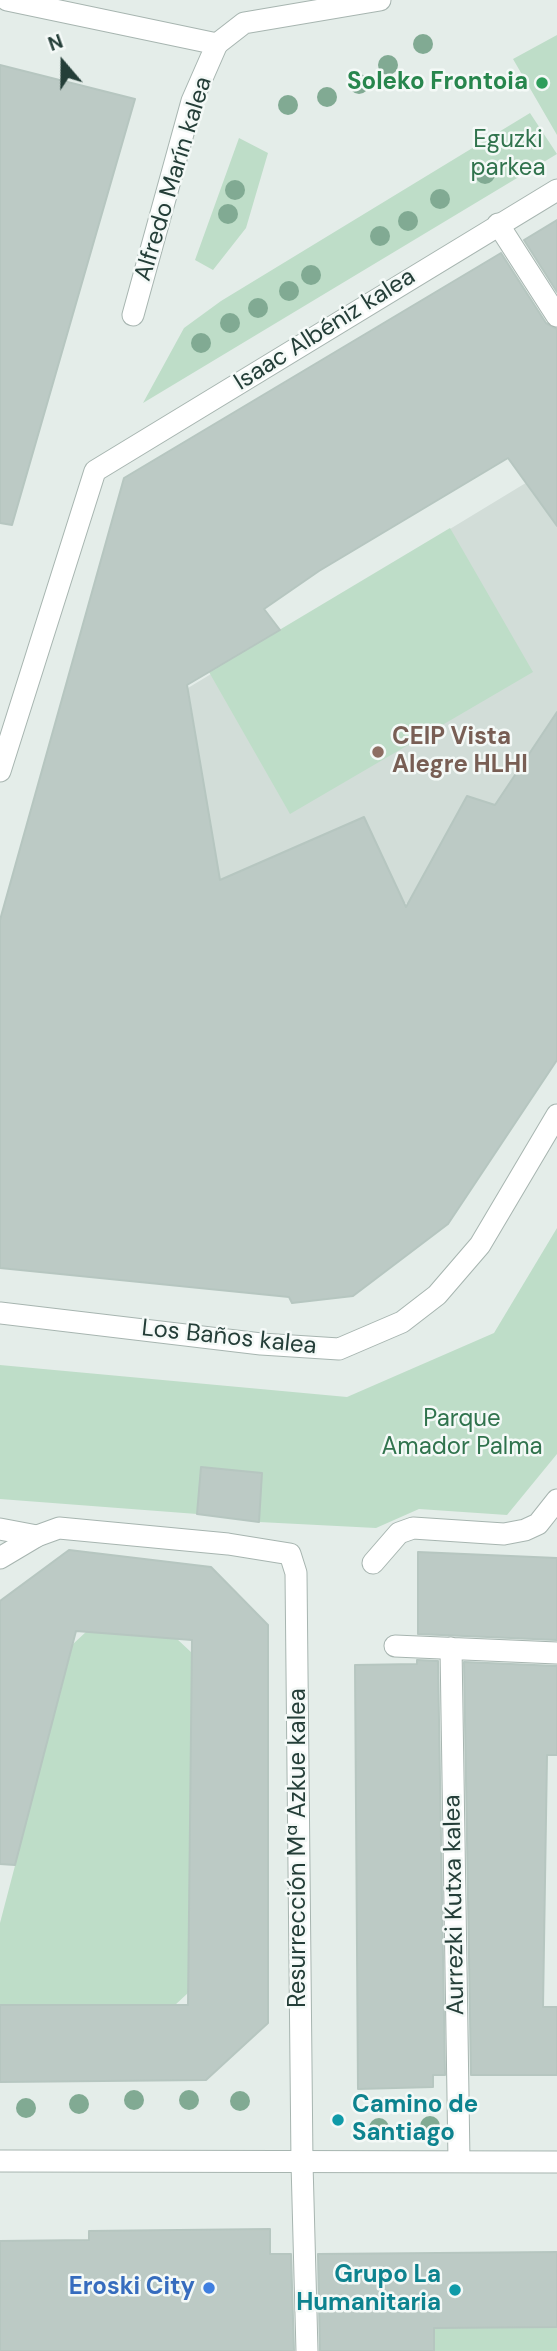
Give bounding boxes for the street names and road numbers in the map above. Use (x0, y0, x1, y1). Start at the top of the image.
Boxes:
street label: Alfredo Marín kalea (129, 73, 219, 285)
street label: Isaac Albéniz kalea (229, 263, 421, 397)
street label: Los Baños kalea (140, 1314, 318, 1362)
street label: Resurrección Mª Azkue kalea (285, 1688, 313, 2008)
street label: Aurrezki Kutxa kalea (439, 1794, 471, 2016)

